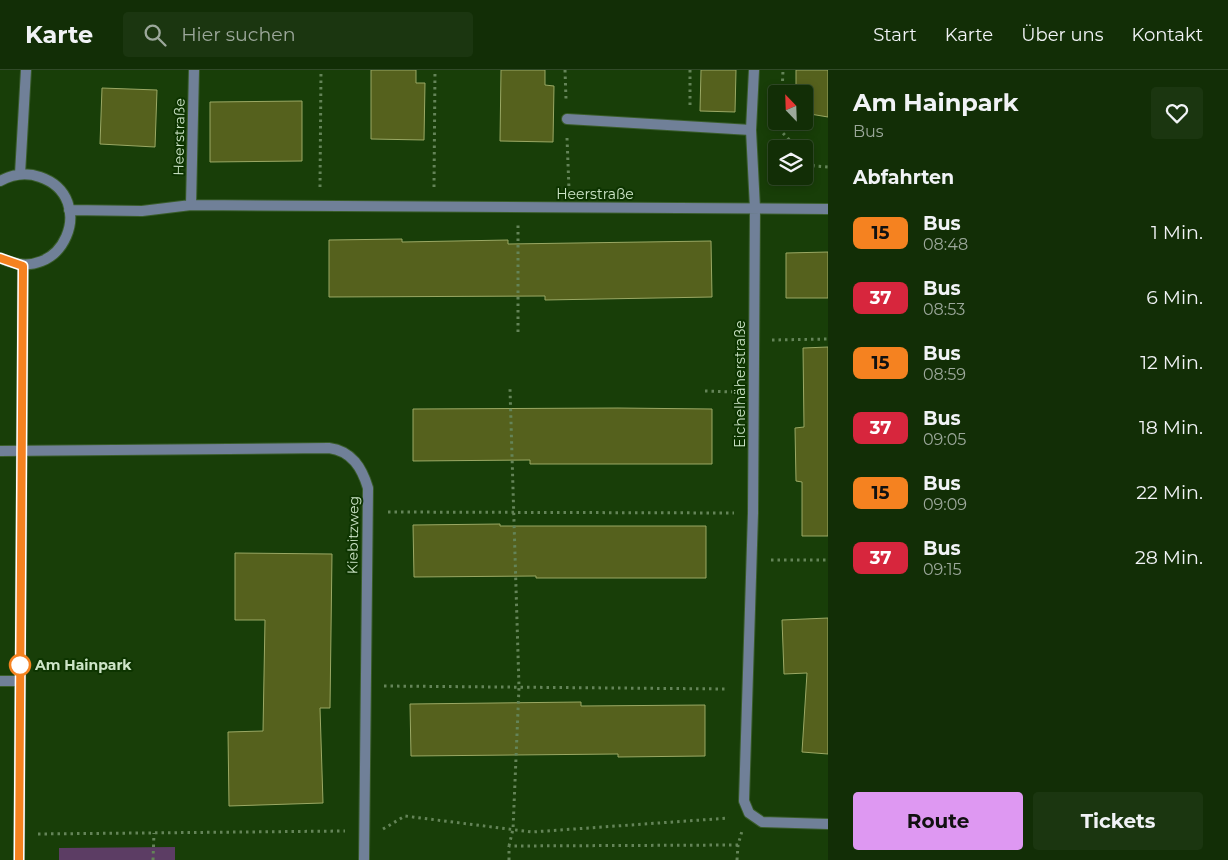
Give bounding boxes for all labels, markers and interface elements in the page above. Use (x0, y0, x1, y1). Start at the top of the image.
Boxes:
search box (123, 12, 473, 57)
text: Karte (25, 20, 93, 49)
icon: search (141, 21, 169, 49)
text: Hier suchen (181, 23, 296, 46)
text: Start (873, 24, 917, 46)
text: Karte (945, 24, 993, 46)
text: Über uns (1021, 24, 1104, 46)
text: Kontakt (1132, 24, 1203, 46)
north arrow (768, 85, 812, 130)
map controls (768, 85, 813, 185)
button: heart (1151, 87, 1203, 139)
text: Am Hainpark (853, 88, 1019, 117)
street label: Heerstraße (169, 98, 189, 176)
text: Bus (853, 122, 884, 141)
button: layers (768, 140, 813, 185)
text: Abfahrten (853, 166, 954, 189)
street label: Heerstraße (556, 185, 634, 203)
text: Bus (923, 212, 961, 235)
text: 1 Min. (1151, 221, 1203, 244)
text: 15 (872, 222, 889, 244)
text: 08:48 (923, 235, 968, 254)
text: Bus (923, 277, 961, 300)
text: 6 Min. (1146, 286, 1203, 309)
text: 37 (870, 287, 891, 309)
text: 08:53 (923, 300, 965, 319)
street label: Eichelhäherstraße (731, 320, 749, 448)
text: Bus (923, 342, 961, 365)
text: 12 Min. (1140, 351, 1203, 374)
text: 15 (872, 352, 889, 374)
text: 08:59 (923, 365, 966, 384)
text: Bus (923, 407, 961, 430)
text: 18 Min. (1139, 416, 1203, 439)
text: 37 (870, 417, 891, 439)
text: 09:05 (923, 430, 966, 449)
text: Bus (923, 472, 961, 495)
text: 22 Min. (1136, 481, 1203, 504)
text: 15 (872, 482, 889, 504)
text: 09:09 (923, 495, 967, 514)
street label: Kiebitzweg (343, 496, 363, 574)
text: Bus (923, 537, 961, 560)
text: 28 Min. (1135, 546, 1203, 569)
text: 37 (870, 547, 891, 569)
text: 09:15 (923, 560, 962, 579)
marker: Am Hainpark (9, 654, 31, 676)
place label: Am Hainpark (34, 656, 132, 674)
button: Route (853, 792, 1023, 850)
button: Tickets (1033, 792, 1203, 850)

